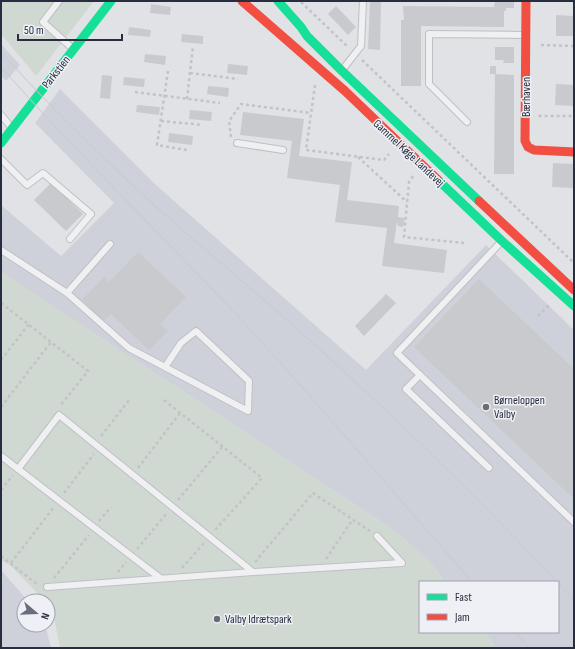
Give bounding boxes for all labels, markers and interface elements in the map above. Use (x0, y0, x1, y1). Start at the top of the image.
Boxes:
scale bar (18, 16, 122, 42)
text: 50 m (24, 23, 44, 38)
street label: Parkstien (39, 53, 74, 92)
street label: Bærhaven (519, 77, 534, 117)
street label: Gammel Køge Landevej (370, 116, 447, 190)
place label: Børneloppen Valby (494, 393, 545, 422)
marker: Børneloppen Valby (481, 402, 491, 412)
legend (419, 581, 559, 633)
text: Fast (455, 590, 472, 605)
north arrow (16, 593, 56, 633)
text: Jam (454, 610, 470, 625)
text: N (38, 611, 52, 621)
place label: Valby Idrætspark (225, 612, 292, 627)
marker: Valby Idrætspark (212, 614, 222, 624)

